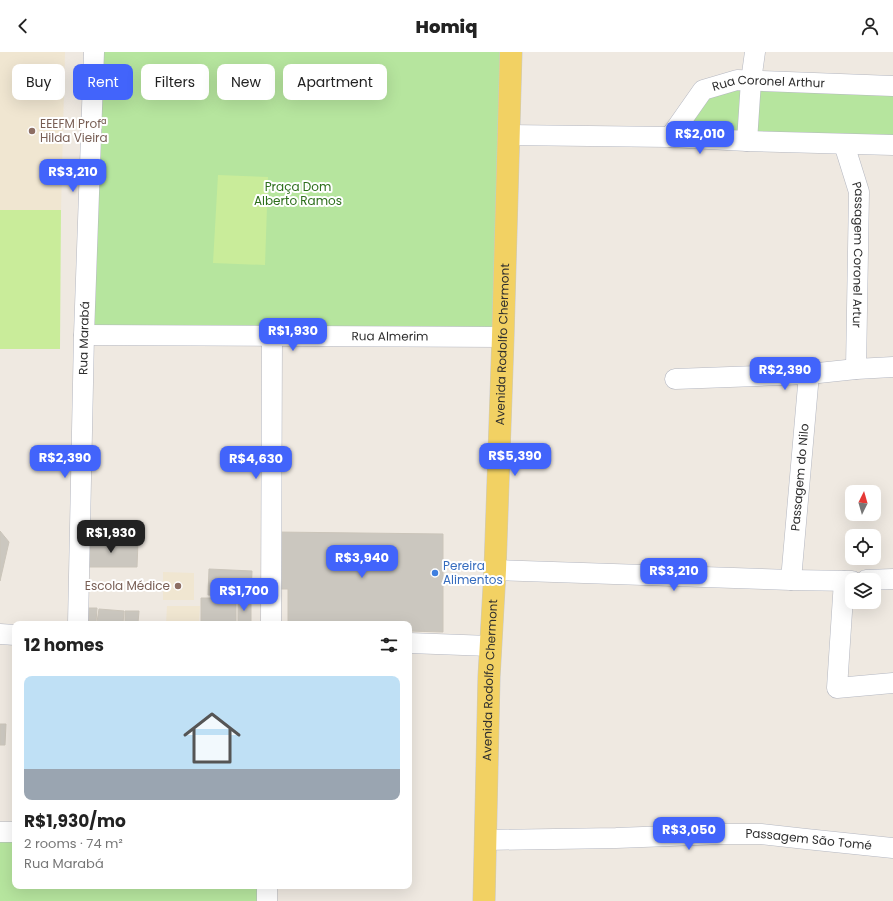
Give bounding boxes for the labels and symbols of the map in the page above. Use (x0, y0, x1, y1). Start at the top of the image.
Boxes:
street label: Rua Coronel Arthur (710, 71, 826, 95)
place label: EEEFM Profª Hilda Vieira (40, 115, 108, 146)
pin: R$2,010 (663, 121, 737, 155)
marker: EEEFM Profª Hilda Vieira (27, 126, 37, 136)
pin: R$3,210 (36, 159, 110, 193)
park label: Praça Dom Alberto Ramos (254, 178, 342, 209)
street label: Passagem Coronel Artur (848, 179, 868, 329)
street label: Avenida Rodolfo Chermont (491, 263, 513, 426)
street label: Rua Marabá (74, 301, 93, 375)
pin: R$1,930 (256, 318, 330, 352)
street label: Rua Almerim (351, 327, 429, 345)
pin: R$2,390 (748, 357, 822, 391)
street label: Passagem do Nilo (786, 423, 813, 532)
pin: R$5,390 (478, 443, 552, 477)
pin: R$2,390 (28, 445, 102, 479)
pin: R$4,630 (219, 446, 293, 480)
north arrow (845, 485, 881, 521)
pin: R$1,930 (74, 520, 148, 554)
pin: R$3,940 (325, 545, 399, 579)
place label: Pereira Alimentos (443, 557, 503, 588)
pin: R$3,210 (637, 558, 711, 592)
marker: Pereira Alimentos (430, 568, 440, 578)
place label: Escola Médice (85, 577, 170, 594)
pin: R$1,700 (207, 578, 281, 612)
marker: Escola Médice (173, 581, 183, 591)
street label: Avenida Rodolfo Chermont (478, 599, 501, 761)
pin: R$3,050 (652, 817, 726, 851)
street label: Passagem São Tomé (745, 825, 873, 854)

